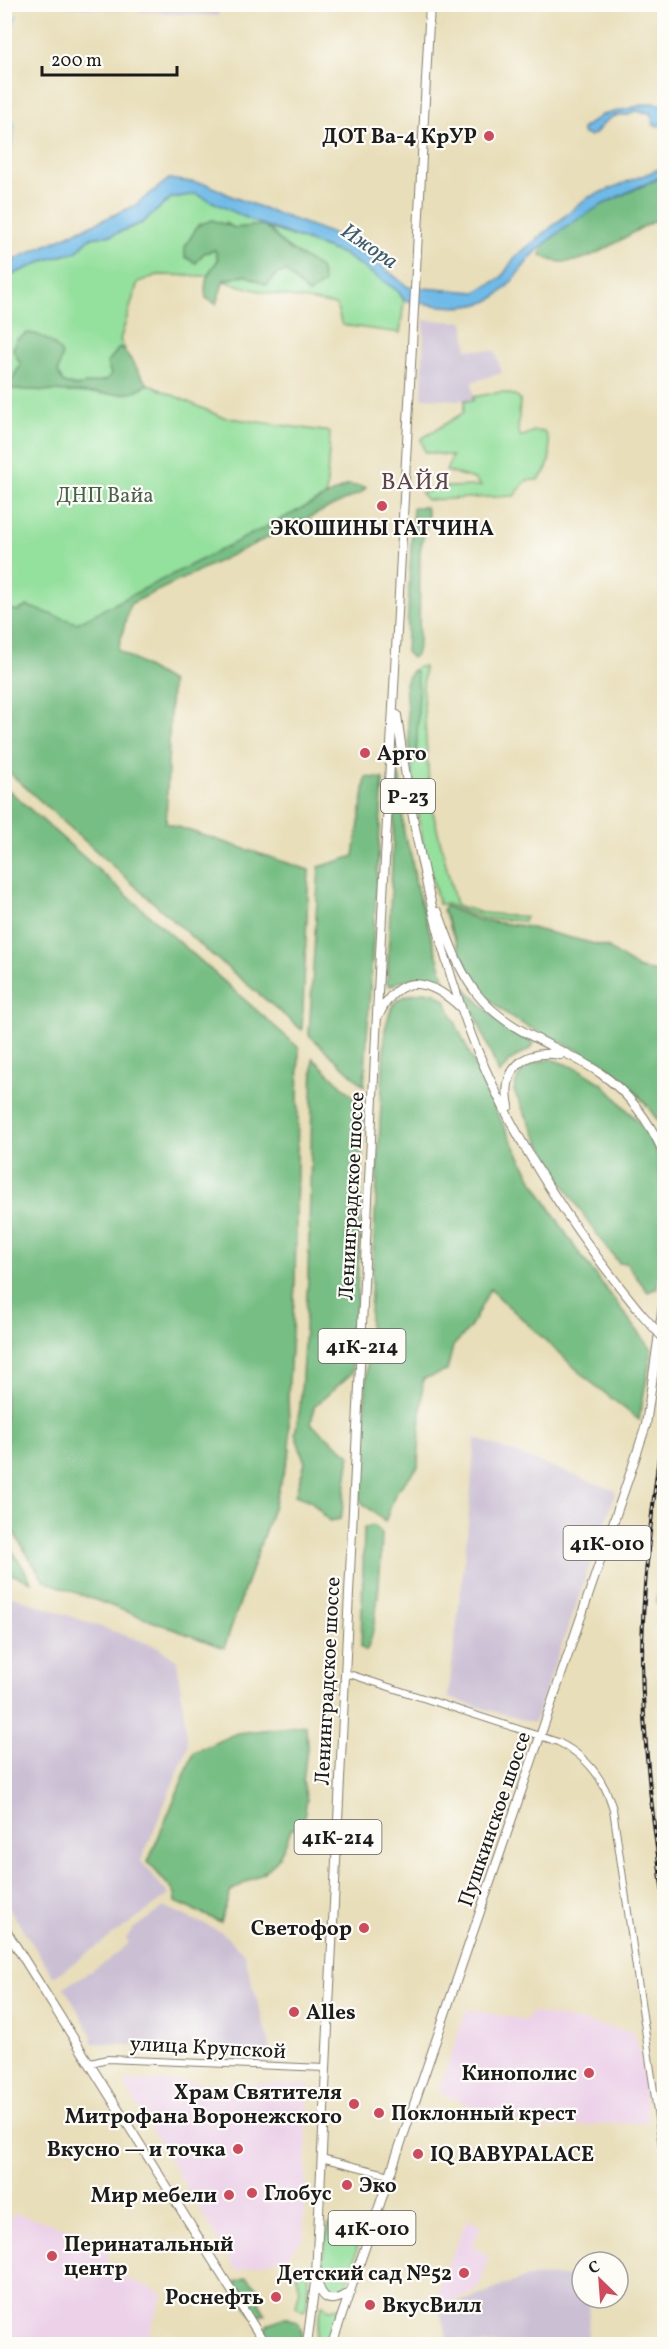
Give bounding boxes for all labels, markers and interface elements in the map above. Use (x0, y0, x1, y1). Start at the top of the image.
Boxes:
scale bar (42, 39, 177, 77)
text: 200 m (51, 49, 102, 74)
place label: ДОТ Ва-4 КрУР (322, 123, 477, 152)
marker: ДОТ Ва-4 КрУР (482, 129, 496, 143)
water label: Ижора (334, 217, 403, 278)
district label: ВАЙЯ (381, 466, 451, 500)
park label: ДНП Вайа (56, 482, 154, 511)
marker: ЭКОШИНЫ ГАТЧИНА (375, 499, 389, 513)
place label: ЭКОШИНЫ ГАТЧИНА (270, 515, 494, 544)
place label: Арго (377, 740, 427, 769)
marker: Арго (358, 746, 372, 760)
road number: Р-23 (381, 779, 435, 813)
street label: Ленинградское шоссе (333, 1091, 372, 1301)
road number: 41К-214 (318, 1329, 406, 1363)
road number: 41К-010 (564, 1526, 650, 1560)
street label: Ленинградское шоссе (309, 1576, 348, 1786)
street label: Пушкинское шоссе (452, 1728, 539, 1911)
road number: 41К-214 (294, 1820, 382, 1854)
place label: Светофор (251, 1915, 352, 1944)
marker: Светофор (357, 1921, 371, 1935)
place label: Alles (306, 1999, 356, 2028)
marker: Alles (287, 2005, 301, 2019)
street label: улица Крупской (129, 2030, 287, 2067)
place label: Кинополис (462, 2060, 577, 2089)
marker: Кинополис (582, 2066, 596, 2080)
place label: Храм Святителя Митрофана Воронежского (65, 2079, 342, 2132)
marker: Храм Святителя Митрофана Воронежского (347, 2097, 361, 2111)
place label: Поклонный крест (391, 2100, 577, 2129)
marker: Поклонный крест (372, 2106, 386, 2120)
place label: Вкусно — и точка (47, 2136, 226, 2165)
place label: IQ BABYPALACE (430, 2141, 594, 2170)
marker: Вкусно — и точка (231, 2142, 245, 2156)
marker: IQ BABYPALACE (411, 2147, 425, 2161)
place label: Эко (359, 2172, 397, 2201)
marker: Эко (340, 2178, 354, 2192)
place label: Глобус (264, 2180, 332, 2209)
place label: Мир мебели (91, 2182, 217, 2211)
marker: Глобус (245, 2186, 259, 2200)
marker: Мир мебели (222, 2188, 236, 2202)
road number: 41К-010 (328, 2211, 416, 2245)
place label: Перинатальный центр (64, 2231, 234, 2284)
marker: Перинатальный центр (45, 2249, 59, 2263)
north arrow (570, 2250, 630, 2310)
text: С (585, 2256, 604, 2280)
place label: Детский сад №52 (276, 2260, 452, 2289)
marker: Детский сад №52 (457, 2266, 471, 2280)
place label: Роснефть (165, 2284, 264, 2313)
marker: Роснефть (269, 2290, 283, 2304)
place label: ВкусВилл (382, 2292, 482, 2321)
marker: ВкусВилл (363, 2298, 377, 2312)

